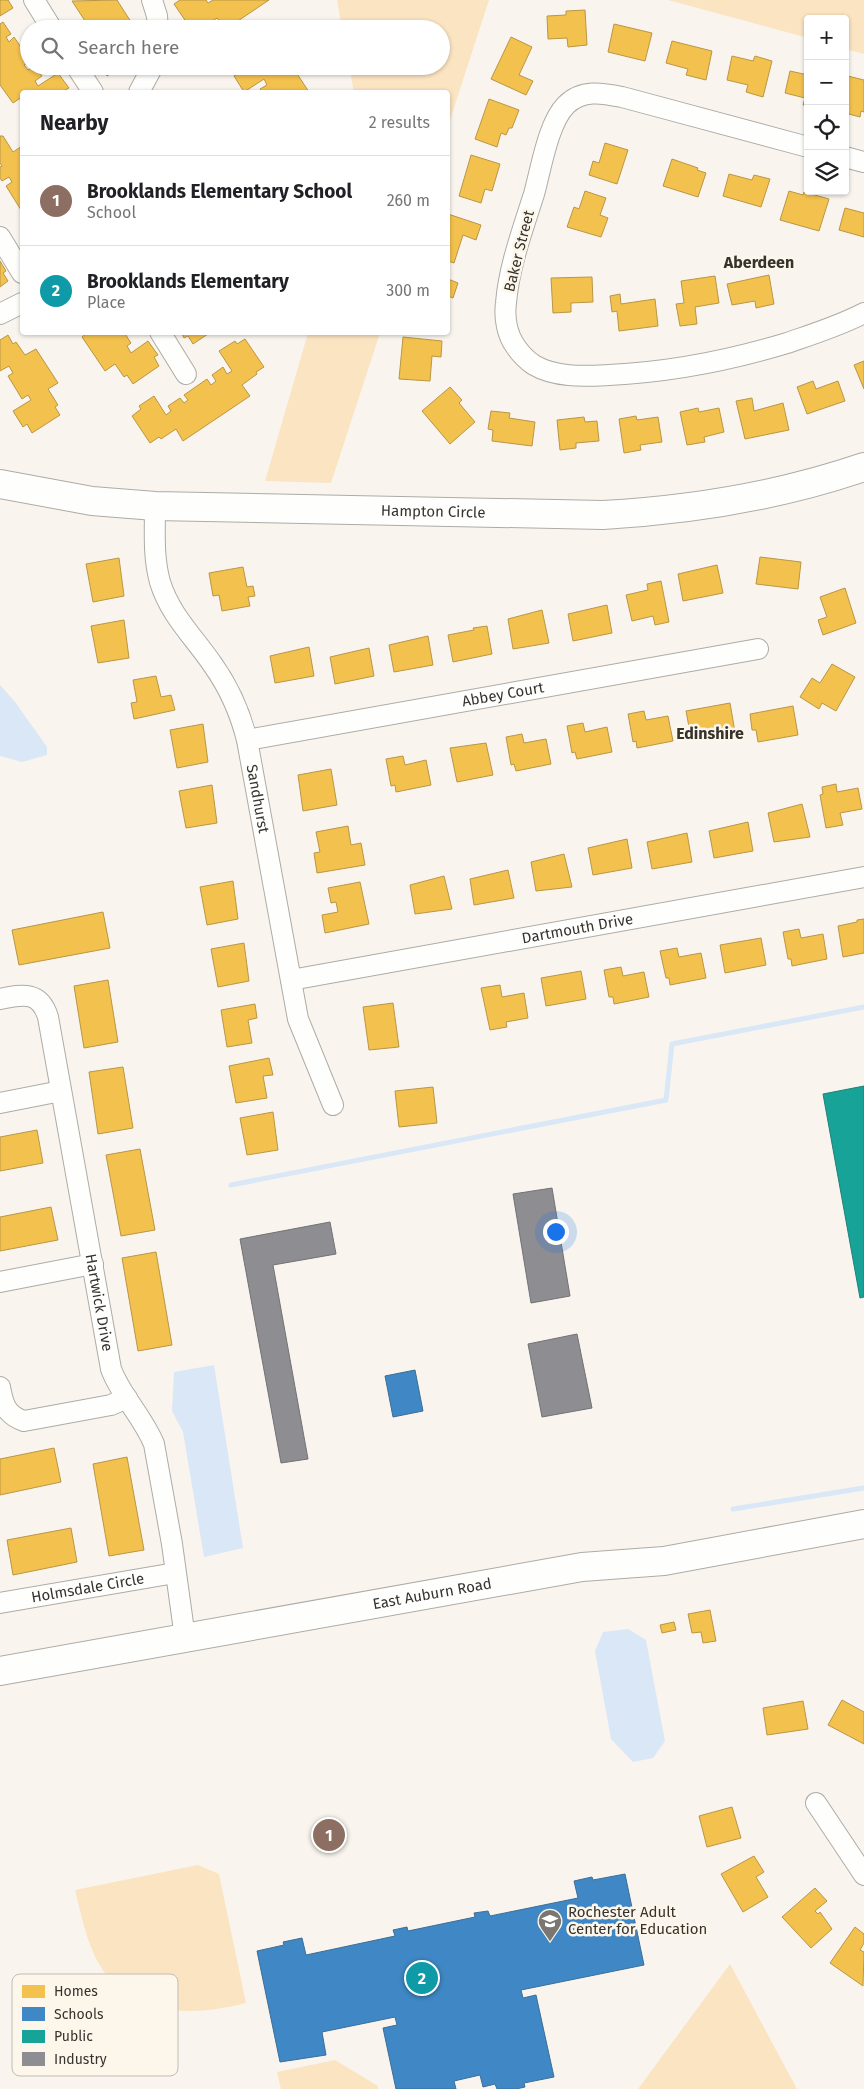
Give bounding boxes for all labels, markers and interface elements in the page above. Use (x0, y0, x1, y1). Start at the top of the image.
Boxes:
map controls (804, 15, 849, 195)
button: + (804, 15, 849, 60)
search box (20, 20, 450, 75)
icon: search (38, 34, 66, 62)
text: Search here (78, 36, 179, 59)
button: − (804, 60, 849, 105)
button: locate (804, 105, 849, 150)
text: Nearby (40, 110, 108, 136)
text: 2 results (369, 113, 430, 132)
button: layers (804, 150, 849, 195)
text: Brooklands Elementary School (87, 180, 352, 203)
text: 1 (52, 191, 60, 210)
text: 260 m (387, 191, 430, 210)
text: School (87, 203, 136, 222)
street label: Baker Street (500, 208, 538, 294)
district label: Aberdeen (723, 253, 794, 272)
text: Brooklands Elementary (87, 270, 289, 293)
text: 2 (52, 281, 60, 300)
text: 300 m (386, 281, 430, 300)
text: Place (87, 293, 126, 312)
street label: Hampton Circle (381, 502, 486, 522)
street label: Abbey Court (461, 678, 546, 711)
district label: Edinshire (676, 724, 744, 743)
street label: Sandhurst (243, 763, 273, 835)
street label: Dartmouth Drive (520, 910, 634, 947)
your location (543, 1219, 569, 1245)
street label: Hartwick Drive (82, 1252, 117, 1353)
street label: Holmsdale Circle (30, 1569, 146, 1606)
street label: East Auburn Road (371, 1574, 493, 1613)
pin: 1 (313, 1816, 345, 1854)
place label: Rochester Adult Center for Education (568, 1903, 707, 1938)
school or university icon: Rochester Adult Center for Education (537, 1908, 563, 1942)
pin: 2 (406, 1959, 438, 1997)
legend (12, 1974, 178, 2076)
text: Homes (54, 1983, 98, 2000)
text: Schools (54, 2006, 104, 2023)
text: Public (54, 2028, 93, 2045)
text: Industry (54, 2051, 107, 2068)

